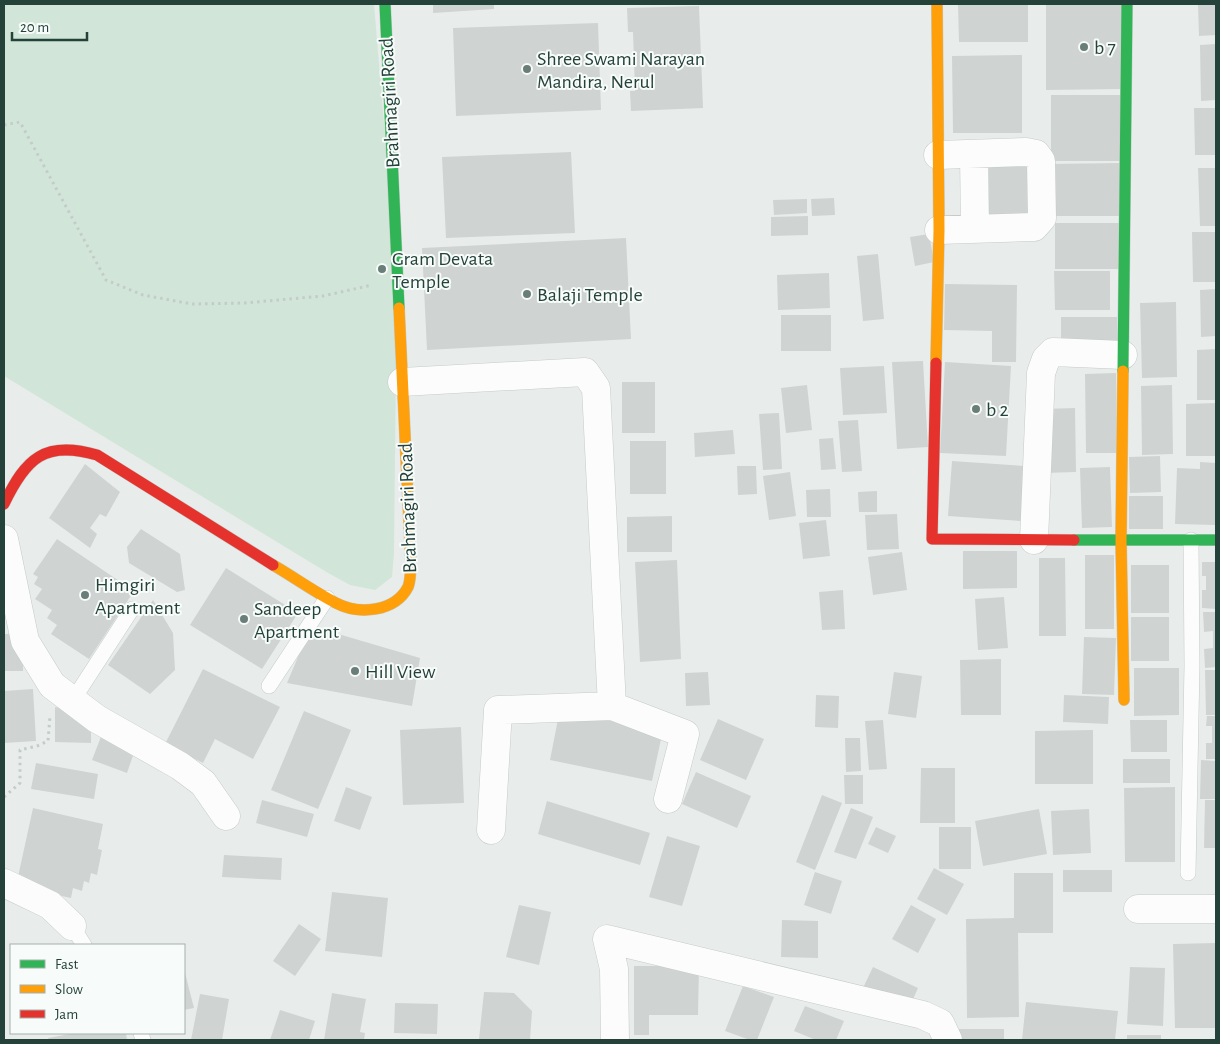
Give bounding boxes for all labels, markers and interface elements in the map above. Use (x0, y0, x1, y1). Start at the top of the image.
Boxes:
scale bar (12, 10, 88, 42)
text: 20 m (20, 20, 49, 35)
street label: Brahmagiri Road (377, 37, 403, 169)
place label: b 7 (1094, 38, 1116, 58)
marker: b 7 (1078, 41, 1090, 53)
place label: Shree Swami Narayan Mandira, Nerul (537, 49, 705, 92)
marker: Shree Swami Narayan Mandira, Nerul (521, 63, 533, 75)
place label: Gram Devata Temple (392, 249, 493, 292)
marker: Gram Devata Temple (376, 263, 388, 275)
place label: Balaji Temple (537, 285, 643, 305)
marker: Balaji Temple (521, 288, 533, 300)
place label: b 2 (986, 400, 1009, 420)
marker: b 2 (970, 403, 982, 415)
street label: Brahmagiri Road (396, 442, 420, 574)
place label: Himgiri Apartment (95, 575, 181, 618)
marker: Himgiri Apartment (79, 589, 91, 601)
place label: Sandeep Apartment (254, 599, 340, 642)
marker: Sandeep Apartment (238, 613, 250, 625)
place label: Hill View (365, 662, 436, 682)
marker: Hill View (349, 665, 361, 677)
legend (10, 944, 185, 1034)
text: Fast (55, 957, 79, 972)
text: Slow (55, 982, 83, 997)
text: Jam (55, 1007, 78, 1022)

